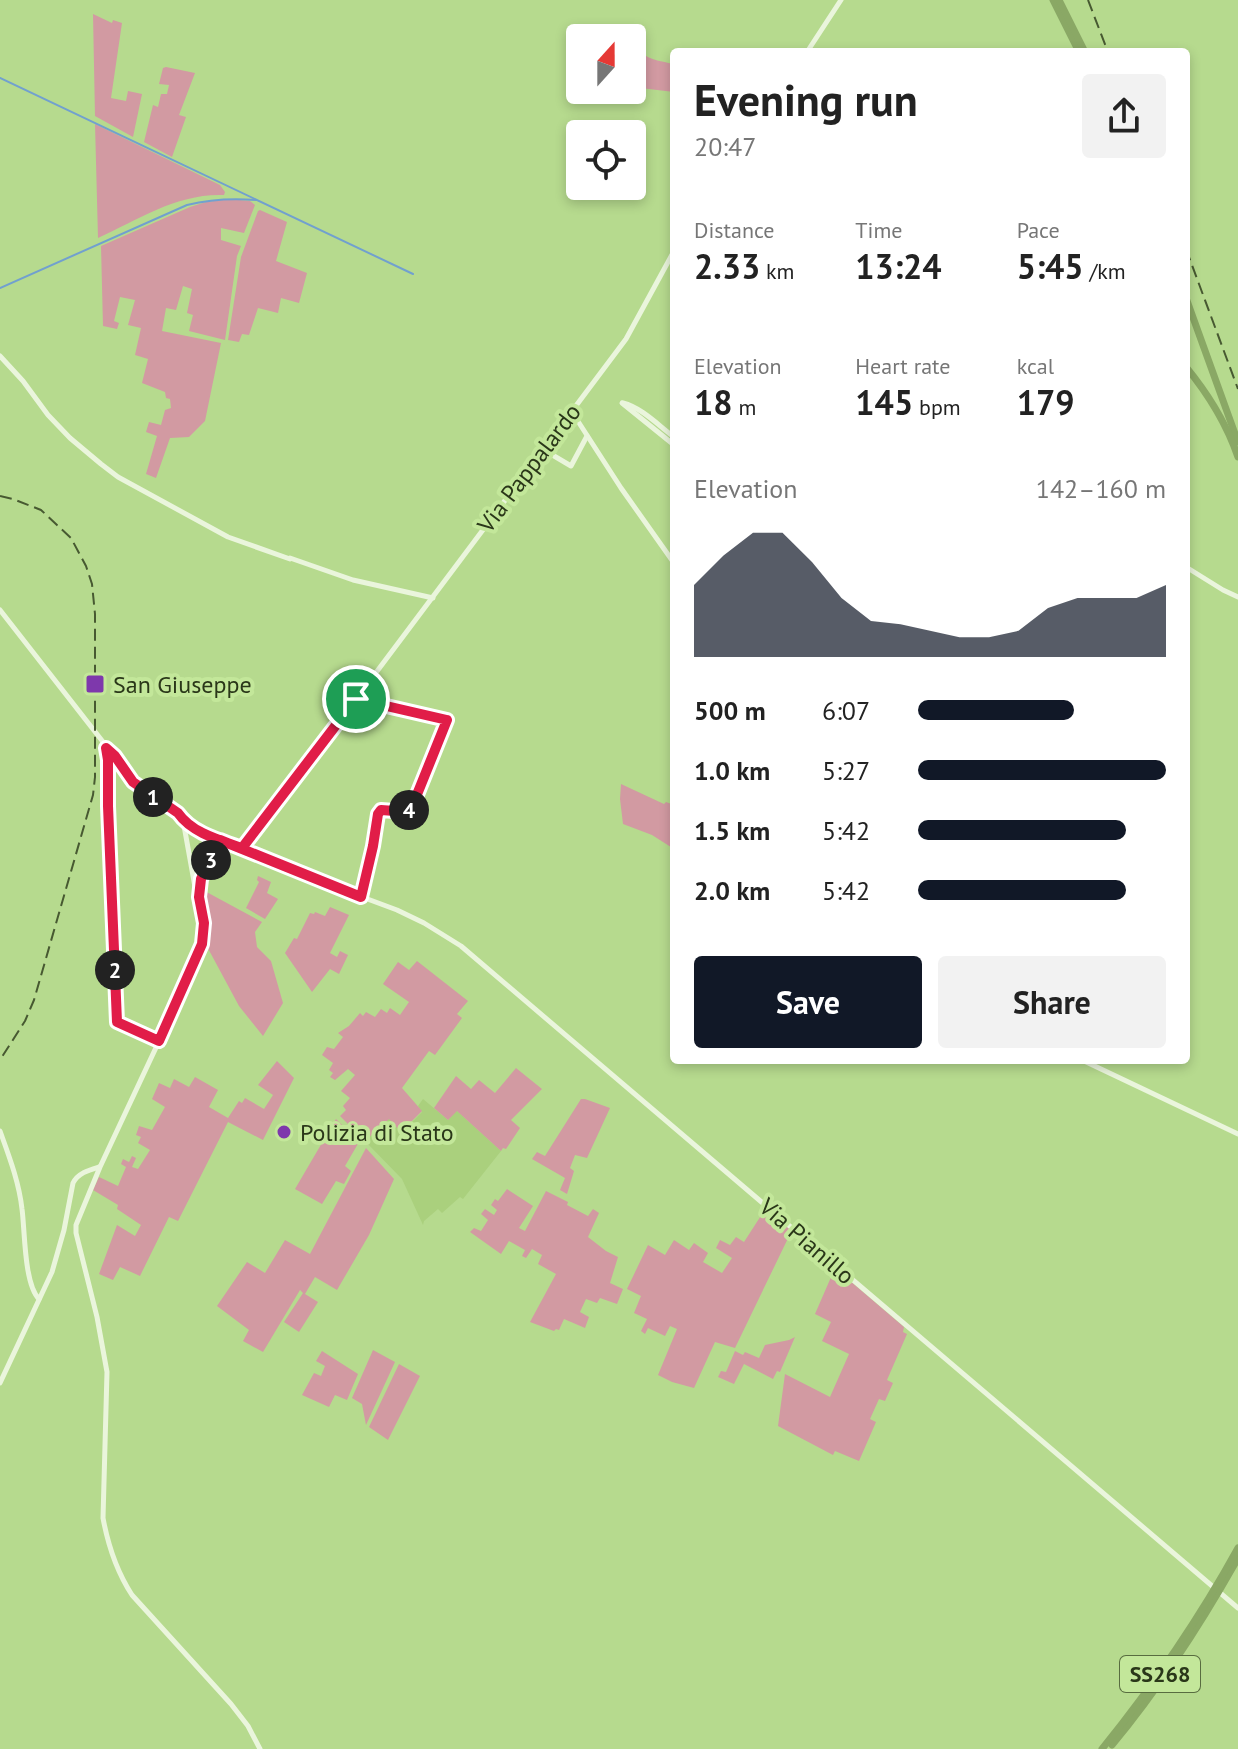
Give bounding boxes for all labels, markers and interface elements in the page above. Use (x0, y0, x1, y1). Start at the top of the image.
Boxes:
north arrow (566, 24, 646, 104)
map controls (566, 24, 646, 200)
text: Evening run (694, 71, 918, 128)
button: share (1082, 74, 1166, 158)
button: locate (566, 120, 646, 200)
text: 20:47 (694, 130, 756, 163)
text: Distance (694, 216, 775, 244)
text: Time (855, 216, 902, 244)
text: Pace (1017, 216, 1060, 244)
text: 2.33 (694, 244, 760, 288)
text: 13:24 (855, 244, 942, 288)
text: 5:45 (1017, 244, 1084, 288)
text: km (760, 257, 794, 285)
text: /km (1084, 257, 1126, 285)
text: Elevation (694, 352, 782, 380)
text: Heart rate (855, 352, 950, 380)
text: kcal (1017, 352, 1054, 380)
text: 18 (694, 380, 733, 424)
text: 145 (855, 380, 913, 424)
text: 179 (1017, 380, 1075, 424)
text: m (733, 393, 756, 421)
text: bpm (913, 393, 961, 421)
street label: Via Pappalardo (470, 397, 588, 539)
text: Elevation (694, 472, 798, 505)
text: 142–160 m (1036, 472, 1166, 505)
pin (322, 665, 390, 733)
place label: San Giuseppe (113, 669, 252, 700)
marker: San Giuseppe (84, 673, 106, 695)
icon: arrive (334, 677, 378, 721)
text: 500 m (694, 694, 766, 727)
text: 6:07 (822, 694, 870, 727)
text: 1.0 km (694, 754, 770, 787)
text: 5:27 (822, 754, 870, 787)
pin: 1 (133, 777, 173, 817)
text: 1 (147, 783, 159, 811)
pin: 4 (389, 790, 429, 830)
text: 4 (403, 796, 415, 824)
text: 1.5 km (694, 814, 770, 847)
text: 5:42 (822, 814, 870, 847)
pin: 3 (191, 840, 231, 880)
text: 3 (205, 846, 217, 874)
text: 2.0 km (694, 874, 770, 907)
text: 5:42 (822, 874, 870, 907)
pin: 2 (95, 950, 135, 990)
text: 2 (109, 956, 121, 984)
button: Save (694, 956, 922, 1048)
button: Share (938, 956, 1166, 1048)
place label: Polizia di Stato (300, 1117, 454, 1148)
marker: Polizia di Stato (275, 1123, 293, 1141)
street label: Via Pianillo (752, 1190, 861, 1291)
road number: SS268 (1120, 1656, 1200, 1692)

